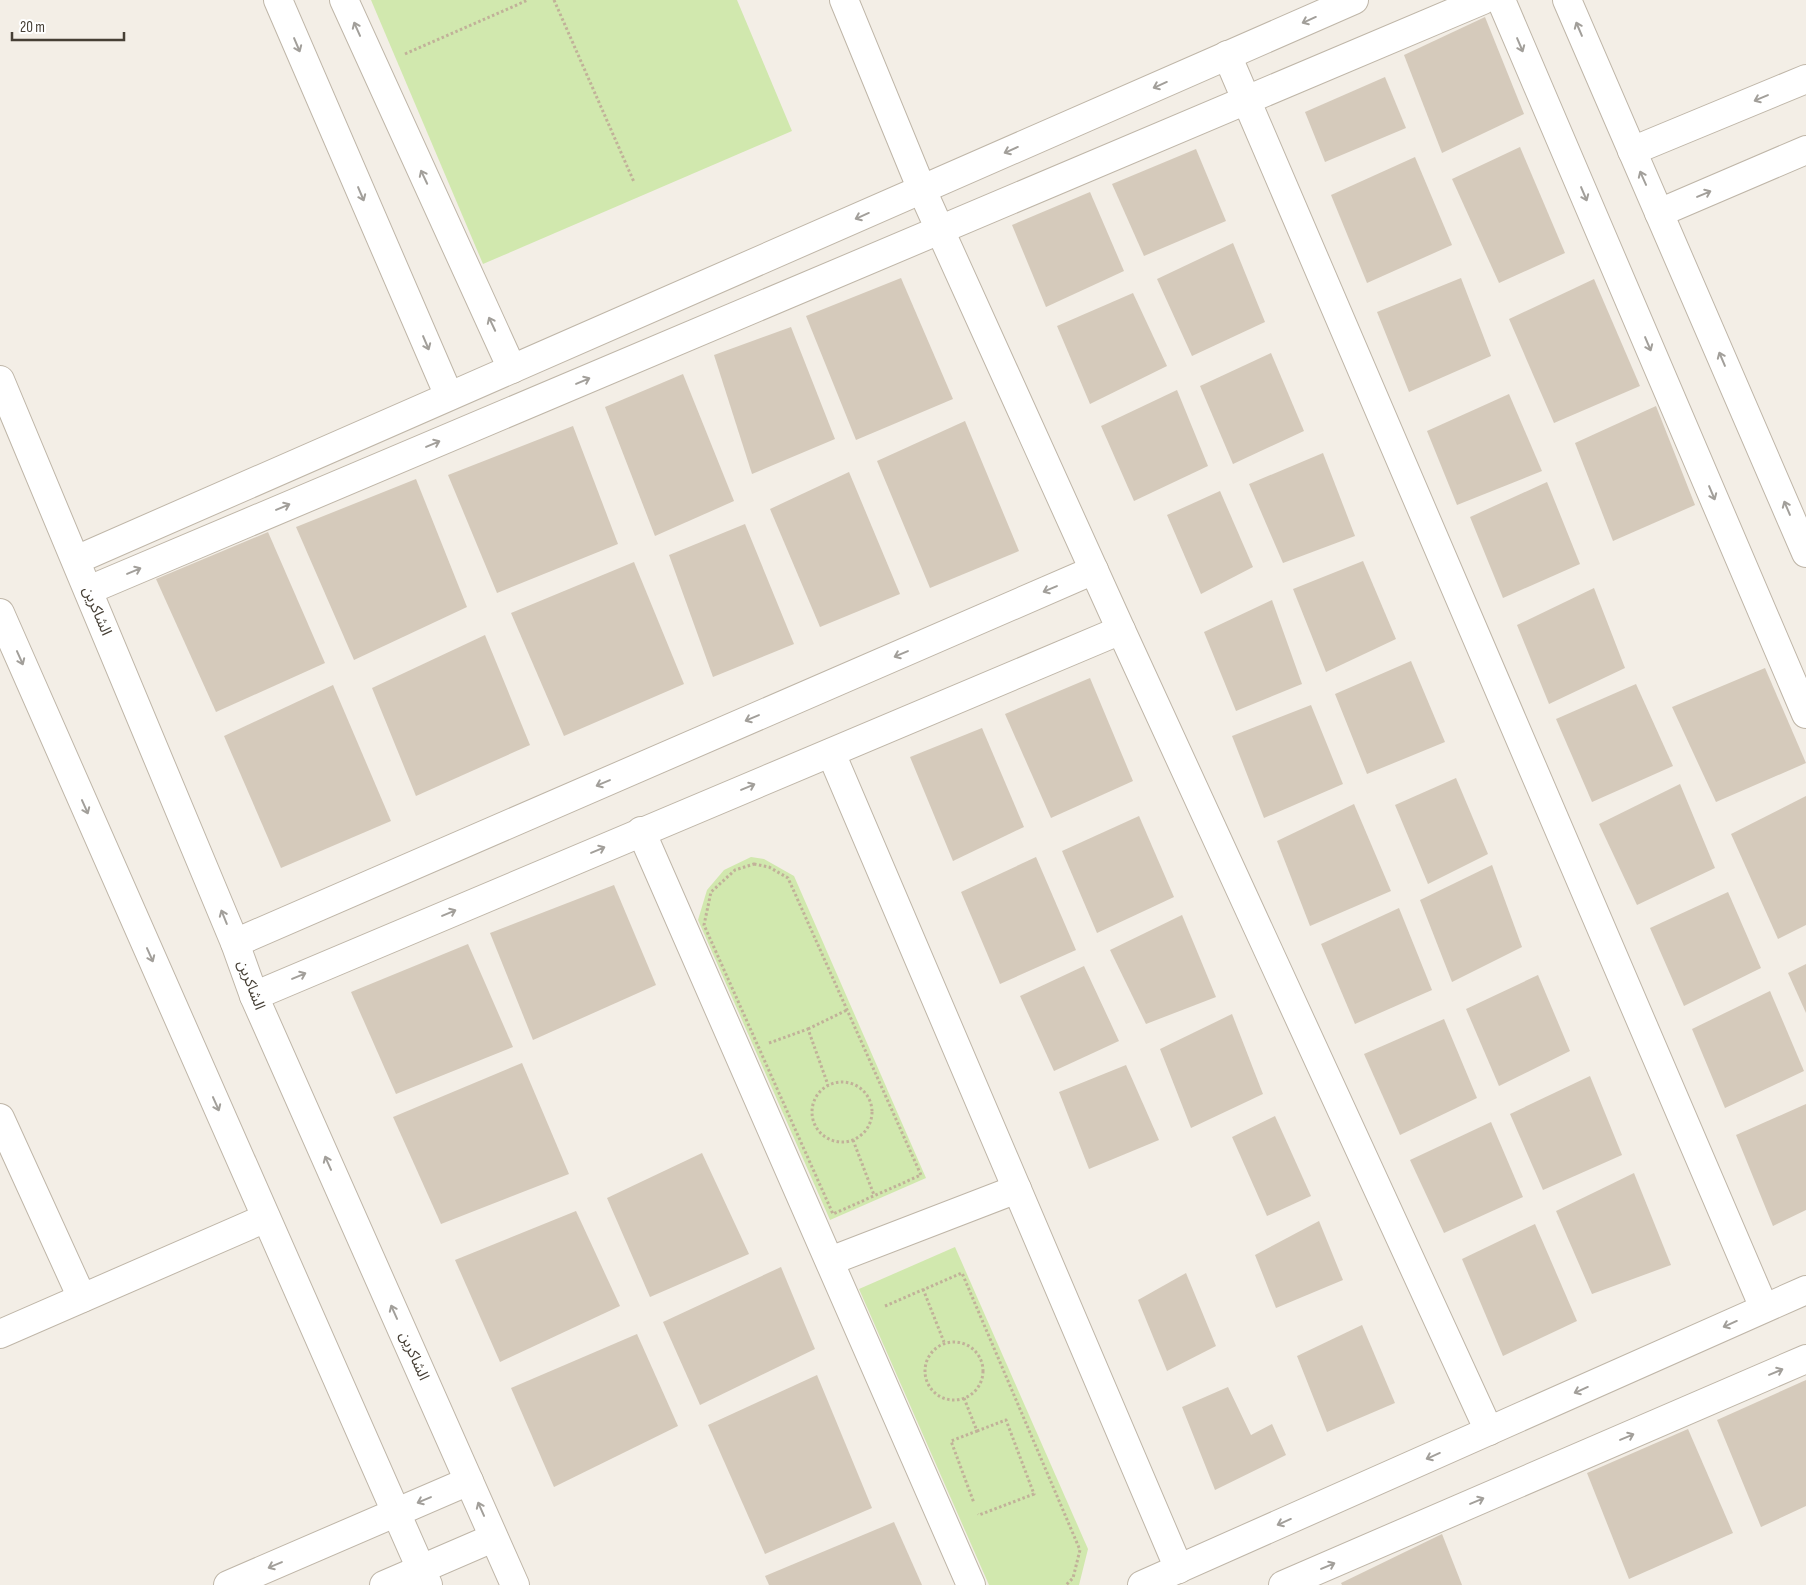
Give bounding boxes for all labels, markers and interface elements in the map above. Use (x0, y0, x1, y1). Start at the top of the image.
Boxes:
scale bar (12, 10, 125, 42)
one-way arrow (1302, 15, 1317, 25)
text: 20 m (20, 18, 45, 37)
one-way arrow (1573, 21, 1582, 36)
one-way arrow (351, 22, 361, 37)
one-way arrow (292, 37, 302, 52)
one-way arrow (1515, 37, 1525, 52)
one-way arrow (1153, 80, 1168, 90)
one-way arrow (1754, 93, 1769, 103)
one-way arrow (1004, 146, 1019, 156)
one-way arrow (419, 170, 429, 185)
one-way arrow (1638, 171, 1648, 186)
one-way arrow (357, 186, 367, 201)
one-way arrow (1579, 186, 1589, 201)
one-way arrow (1696, 189, 1711, 199)
one-way arrow (855, 212, 870, 221)
one-way arrow (486, 317, 496, 332)
one-way arrow (421, 335, 431, 350)
one-way arrow (1643, 336, 1653, 351)
one-way arrow (1716, 352, 1726, 367)
one-way arrow (575, 375, 590, 385)
one-way arrow (425, 439, 440, 449)
one-way arrow (1707, 485, 1717, 500)
one-way arrow (1781, 501, 1791, 516)
one-way arrow (275, 502, 290, 512)
one-way arrow (126, 565, 141, 575)
street label: الشاكرين (78, 583, 116, 639)
one-way arrow (1043, 584, 1058, 594)
one-way arrow (894, 649, 909, 659)
one-way arrow (15, 650, 25, 665)
one-way arrow (745, 714, 760, 724)
one-way arrow (596, 779, 611, 789)
one-way arrow (740, 781, 755, 791)
one-way arrow (81, 799, 91, 814)
one-way arrow (590, 844, 605, 854)
one-way arrow (441, 908, 456, 917)
one-way arrow (219, 910, 229, 925)
one-way arrow (146, 947, 156, 962)
street label: الشاكرين (233, 957, 269, 1013)
one-way arrow (291, 971, 306, 981)
one-way arrow (211, 1096, 221, 1111)
one-way arrow (323, 1156, 333, 1171)
one-way arrow (389, 1305, 398, 1320)
one-way arrow (1723, 1319, 1738, 1329)
street label: الشاكرين (395, 1329, 433, 1383)
one-way arrow (1768, 1367, 1783, 1377)
one-way arrow (1574, 1385, 1589, 1395)
one-way arrow (1619, 1431, 1634, 1440)
one-way arrow (1426, 1452, 1441, 1461)
one-way arrow (417, 1496, 432, 1506)
one-way arrow (1469, 1496, 1484, 1506)
one-way arrow (475, 1502, 485, 1517)
one-way arrow (1277, 1518, 1292, 1527)
one-way arrow (268, 1560, 283, 1570)
one-way arrow (1320, 1560, 1335, 1570)

